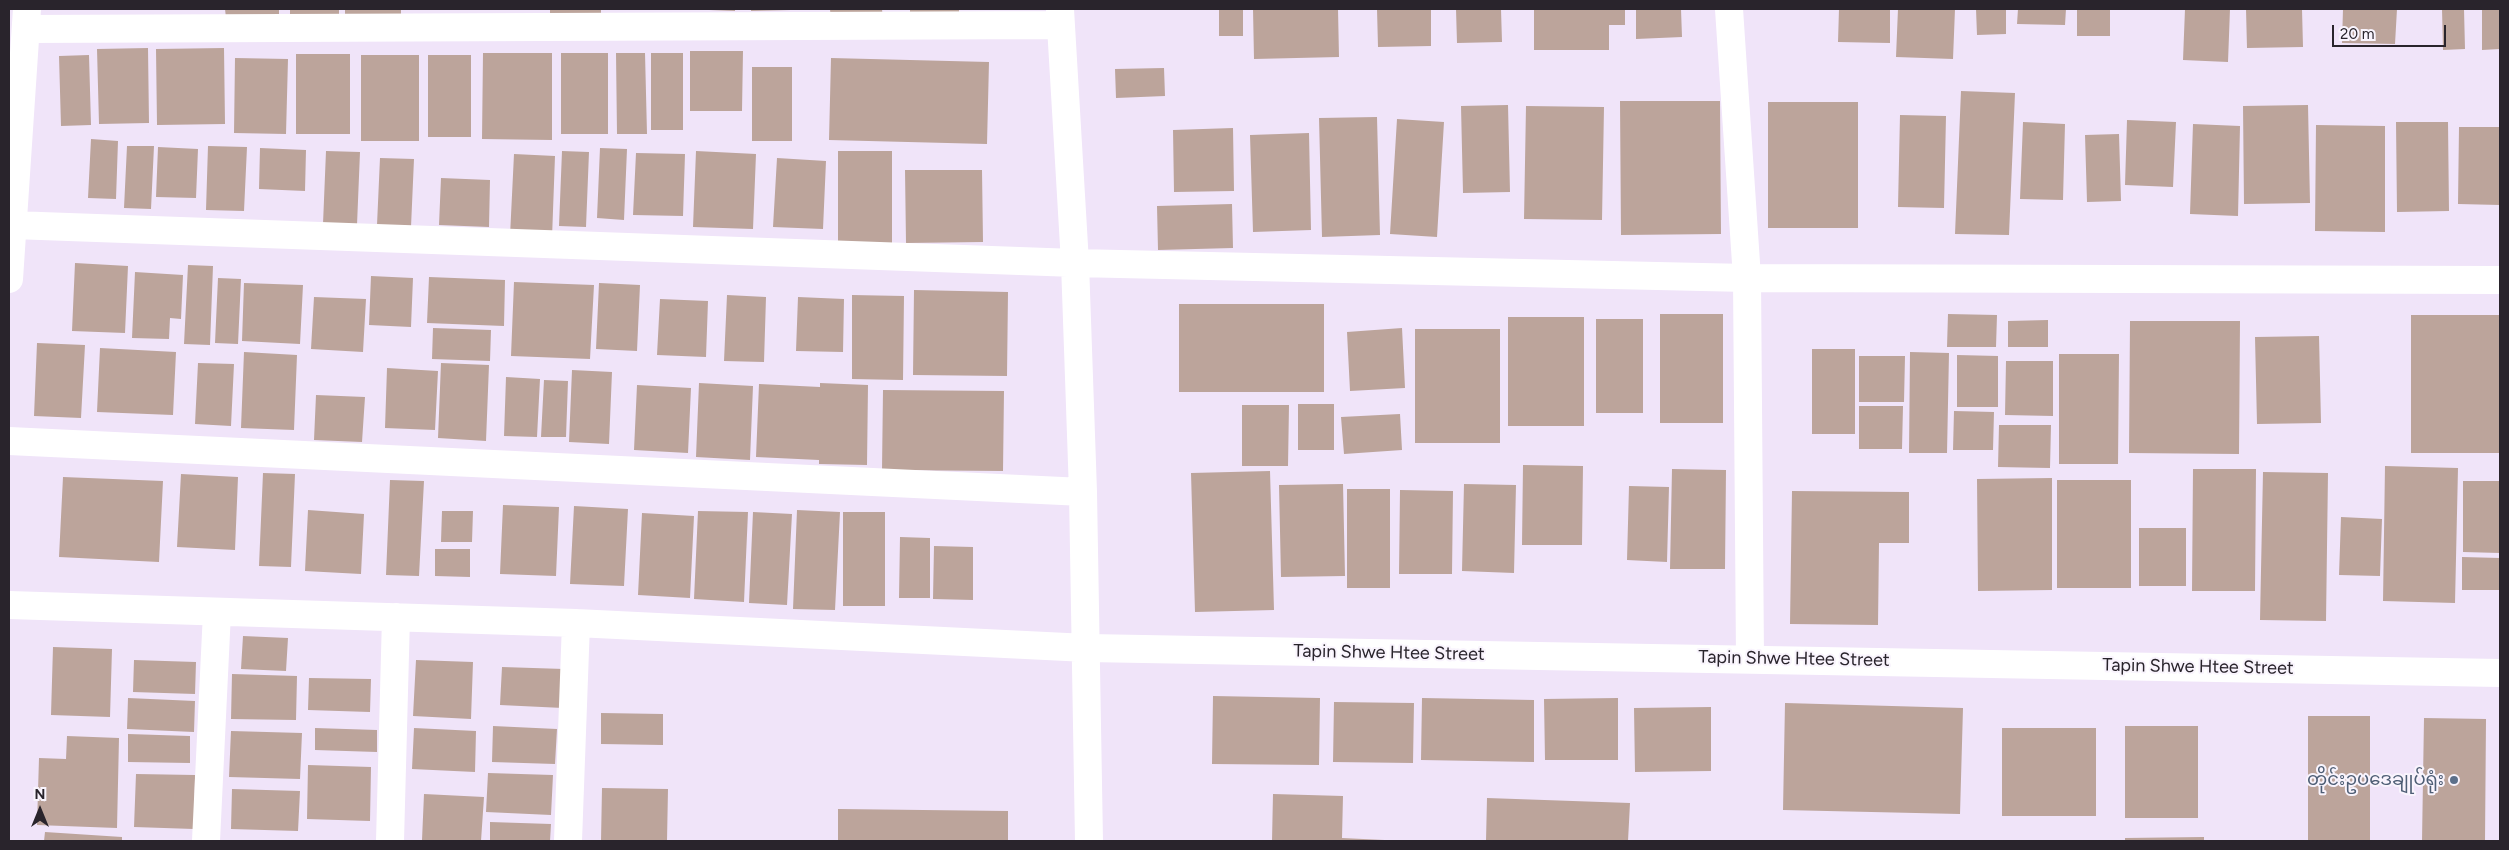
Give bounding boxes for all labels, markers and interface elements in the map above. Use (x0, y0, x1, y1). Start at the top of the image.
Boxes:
scale bar (2334, 15, 2448, 47)
text: 20 m (2340, 25, 2374, 43)
street label: Tapin Shwe Htee Street (1293, 641, 1485, 665)
street label: Tapin Shwe Htee Street (1698, 647, 1890, 671)
street label: Tapin Shwe Htee Street (2102, 655, 2294, 679)
place label: တိုင်းဥ‌ပဒေချုပ်ရုံး (2307, 769, 2444, 791)
marker: တိုင်းဥ‌ပဒေချုပ်ရုံး (2448, 774, 2460, 786)
north arrow (15, 785, 65, 835)
text: N (35, 786, 45, 803)

